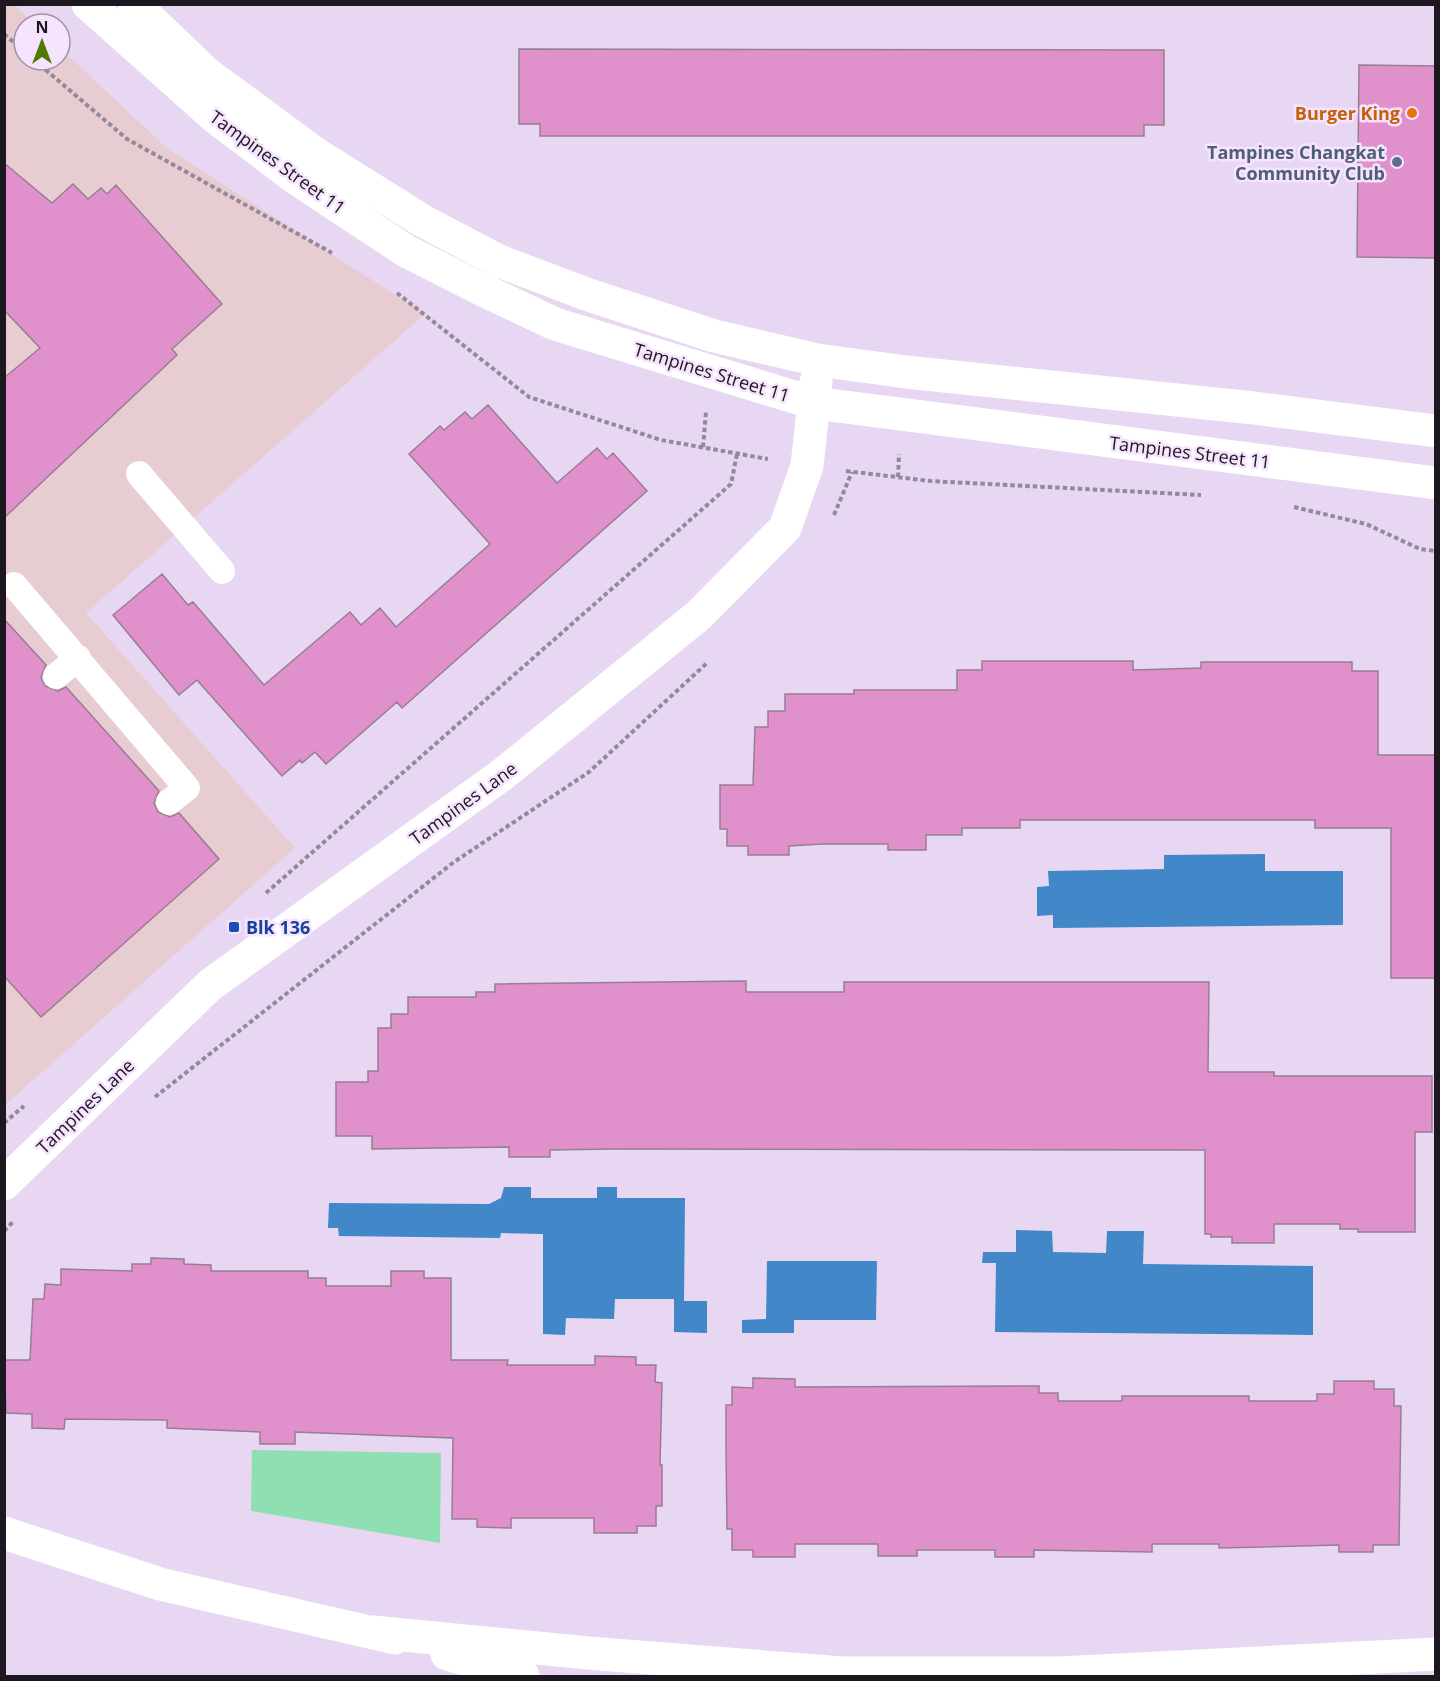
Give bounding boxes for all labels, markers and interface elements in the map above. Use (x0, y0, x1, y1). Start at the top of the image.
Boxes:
north arrow (12, 12, 72, 72)
text: N (35, 16, 49, 38)
place label: Burger King (1295, 101, 1400, 125)
street label: Tampines Street 11 (205, 105, 351, 219)
marker: Burger King (1405, 106, 1419, 120)
place label: Tampines Changkat Community Club (1207, 140, 1385, 185)
marker: Tampines Changkat Community Club (1390, 155, 1404, 169)
street label: Tampines Street 11 (631, 337, 793, 407)
street label: Tampines Street 11 (1108, 430, 1272, 474)
street label: Tampines Lane (405, 756, 521, 850)
place label: Blk 136 (246, 915, 310, 939)
marker: Blk 136 (227, 920, 241, 934)
street label: Tampines Lane (31, 1053, 139, 1159)

